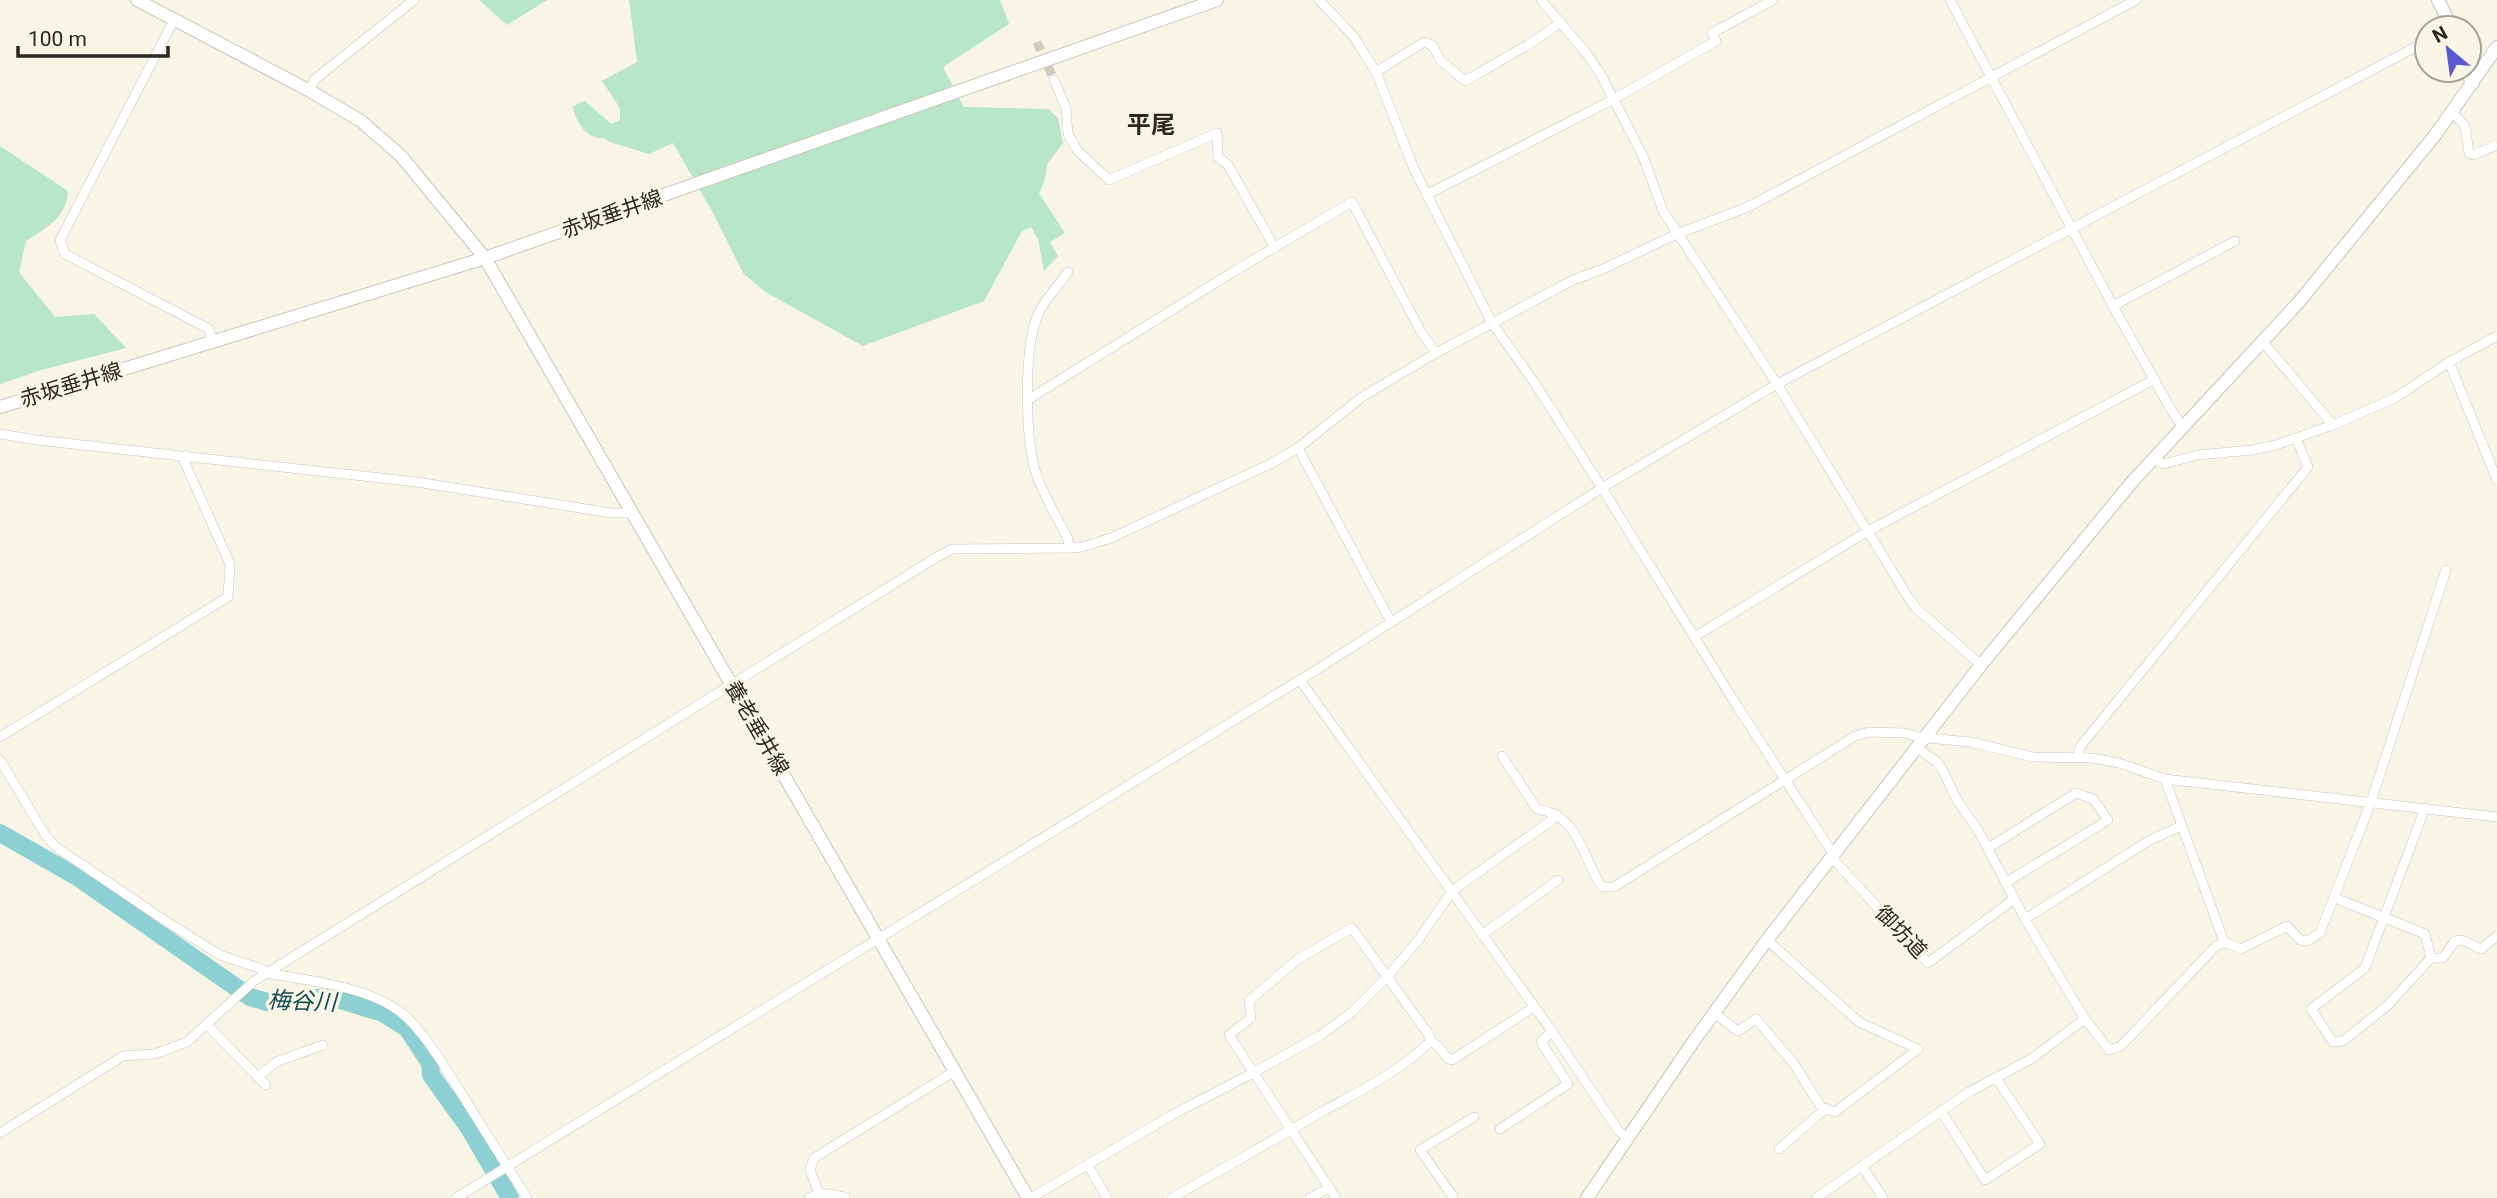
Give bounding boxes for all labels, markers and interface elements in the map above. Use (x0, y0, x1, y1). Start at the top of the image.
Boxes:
scale bar (18, 14, 168, 58)
north arrow (2413, 14, 2483, 84)
text: N (2429, 21, 2451, 48)
text: 100 m (28, 27, 87, 51)
district label: 平尾 (1127, 111, 1175, 139)
street label: 赤坂垂井線 (558, 186, 666, 242)
street label: 赤坂垂井線 (17, 358, 125, 412)
street label: 養老垂井線 (720, 677, 794, 779)
street label: 御坊道 (1870, 901, 1932, 963)
water label: 梅谷川 (267, 987, 340, 1016)

